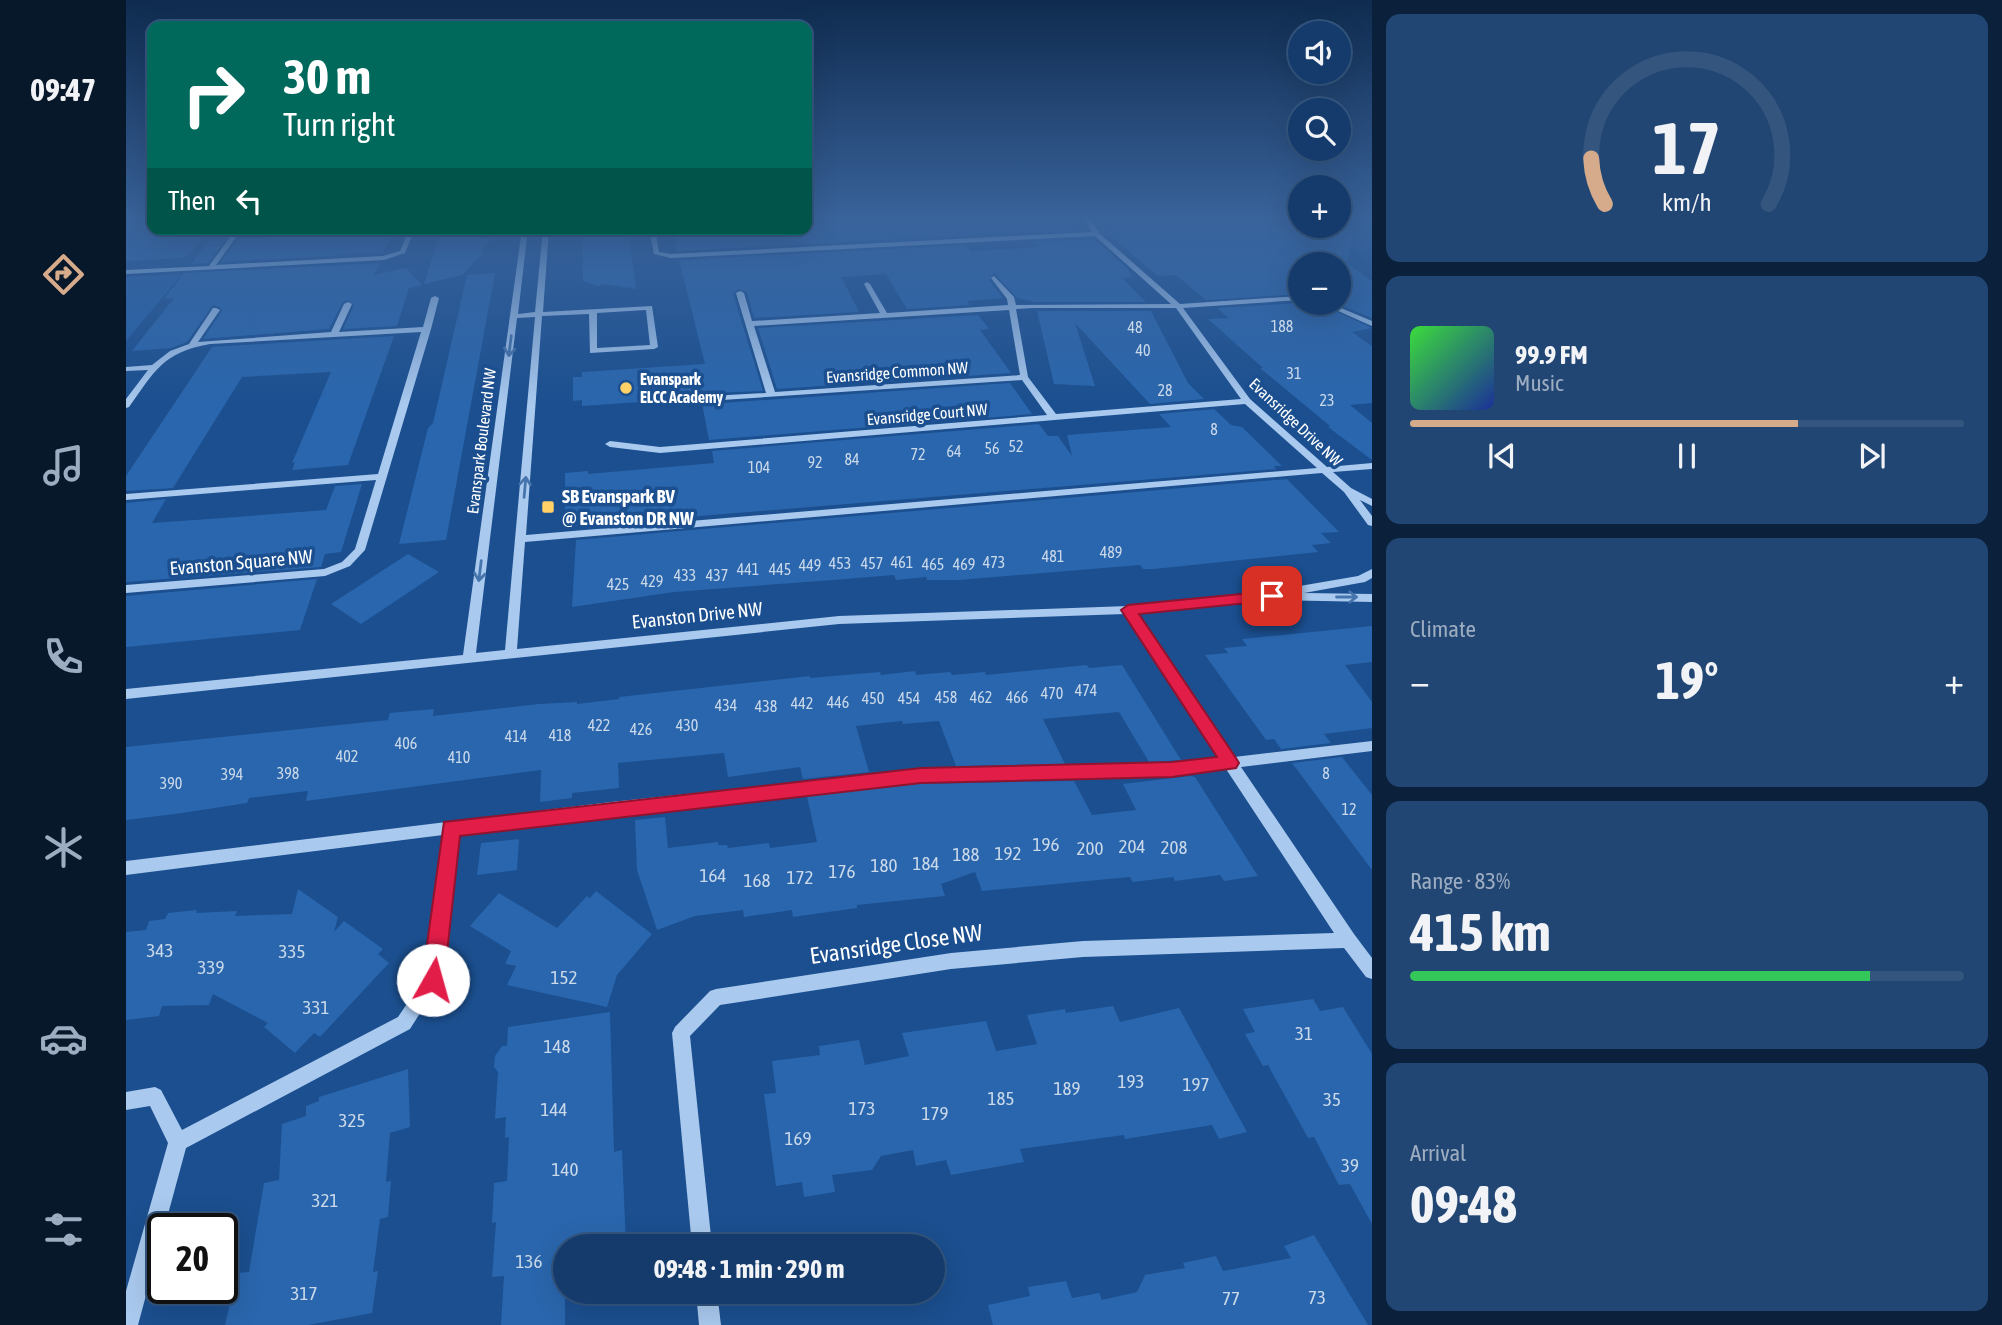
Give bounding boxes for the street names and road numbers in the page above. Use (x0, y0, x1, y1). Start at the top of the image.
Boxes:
street label: Evansridge Common NW (825, 358, 969, 387)
street label: Evanspark Boulevard NW (463, 367, 500, 515)
street label: Evansridge Drive NW (1245, 374, 1346, 471)
street label: Evansridge Court NW (866, 400, 989, 429)
street label: Evanston Square NW (169, 545, 314, 579)
street label: Evanston Drive NW (631, 597, 764, 633)
street label: Evansridge Close NW (808, 919, 984, 969)

